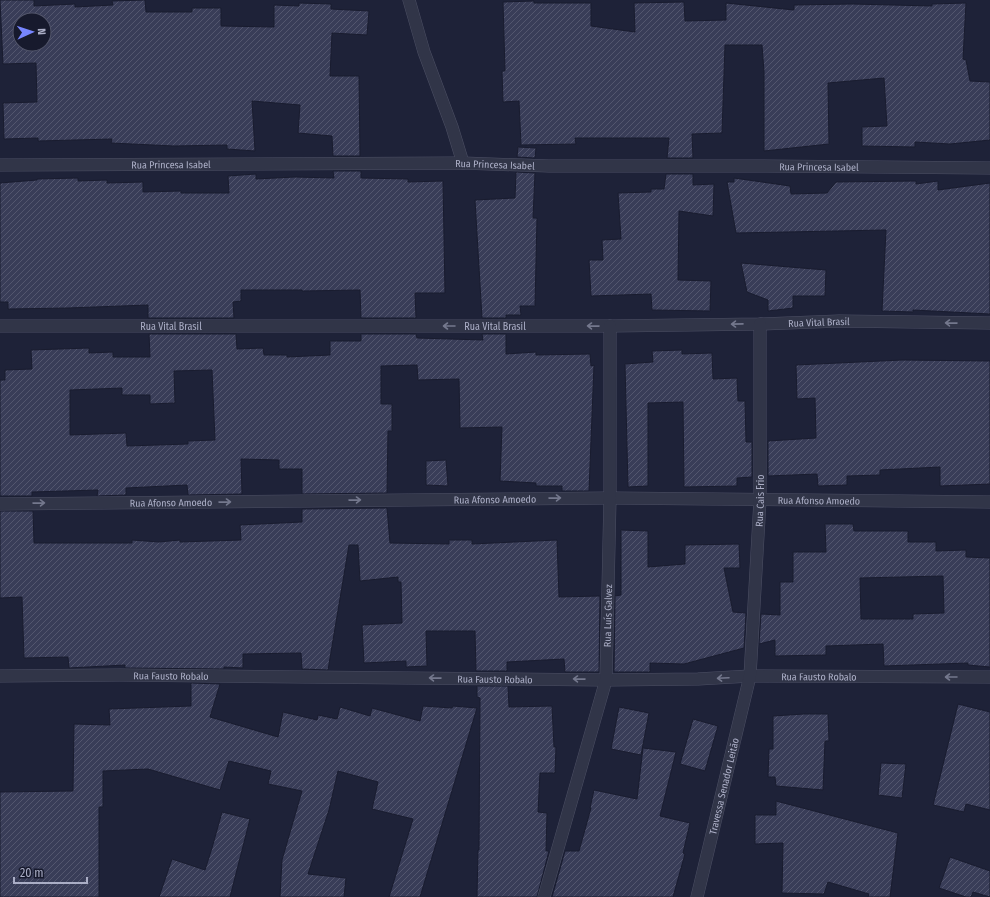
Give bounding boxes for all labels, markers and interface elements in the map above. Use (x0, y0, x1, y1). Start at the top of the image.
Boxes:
north arrow (12, 12, 52, 52)
text: N (35, 28, 48, 35)
street label: Rua Princesa Isabel (455, 158, 535, 173)
street label: Rua Princesa Isabel (131, 159, 211, 171)
street label: Rua Princesa Isabel (779, 161, 859, 174)
street label: Rua Vital Brasil (788, 316, 850, 330)
one-way arrow (945, 319, 958, 326)
street label: Rua Vital Brasil (140, 321, 202, 333)
street label: Rua Vital Brasil (464, 321, 526, 333)
one-way arrow (731, 321, 744, 328)
one-way arrow (443, 322, 456, 330)
one-way arrow (587, 322, 600, 330)
street label: Rua Cais Frio (753, 474, 767, 527)
street label: Rua Afonso Amoedo (454, 494, 536, 507)
one-way arrow (548, 494, 561, 502)
street label: Rua Afonso Amoedo (778, 495, 860, 508)
one-way arrow (348, 496, 361, 504)
street label: Rua Afonso Amoedo (130, 497, 212, 510)
one-way arrow (218, 498, 231, 506)
one-way arrow (32, 500, 45, 507)
street label: Rua Luís Galvez (601, 584, 615, 647)
street label: Rua Fausto Robalo (133, 670, 209, 683)
street label: Rua Fausto Robalo (781, 671, 857, 683)
street label: Rua Fausto Robalo (457, 673, 533, 686)
one-way arrow (945, 673, 958, 681)
one-way arrow (429, 674, 442, 682)
one-way arrow (717, 674, 730, 681)
one-way arrow (573, 675, 586, 683)
street label: Travessa Senador Leitão (707, 737, 742, 836)
scale bar (14, 859, 87, 885)
text: 20 m (20, 866, 44, 880)

